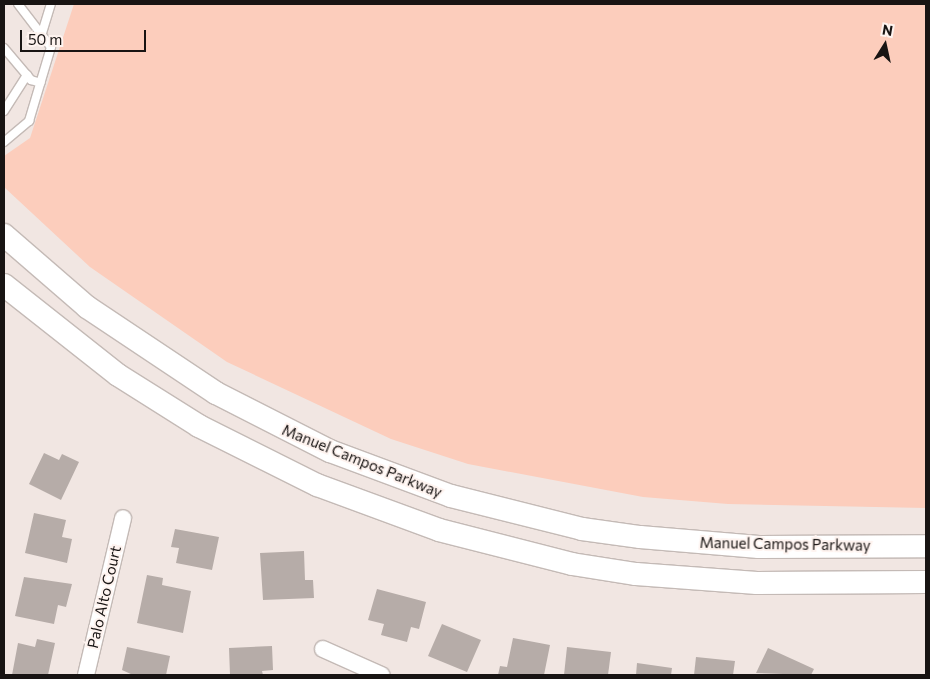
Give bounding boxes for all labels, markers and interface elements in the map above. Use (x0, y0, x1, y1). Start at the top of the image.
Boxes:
scale bar (22, 20, 149, 52)
north arrow (860, 20, 910, 70)
text: N (881, 20, 894, 39)
text: 50 m (28, 30, 62, 48)
street label: Manuel Campos Parkway (279, 421, 445, 501)
street label: Manuel Campos Parkway (699, 534, 871, 554)
street label: Palo Alto Court (83, 544, 125, 650)

